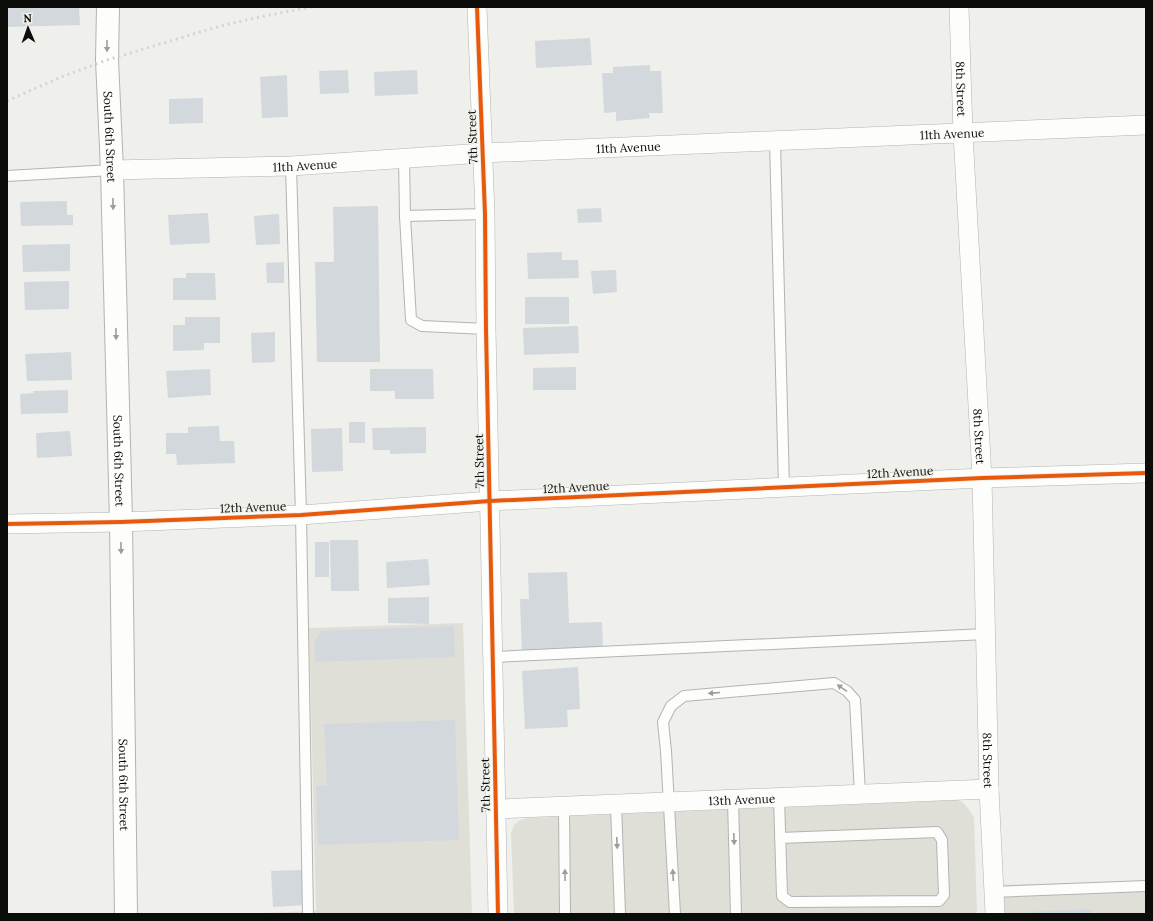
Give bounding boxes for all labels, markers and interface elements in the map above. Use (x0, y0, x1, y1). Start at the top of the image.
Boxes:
north arrow (8, 8, 48, 48)
text: N (23, 11, 33, 25)
one-way arrow (104, 40, 111, 52)
street label: 8th Street (953, 61, 970, 117)
street label: South 6th Street (101, 91, 120, 183)
street label: 7th Street (464, 109, 480, 165)
street label: 11th Avenue (920, 124, 985, 142)
street label: 11th Avenue (596, 138, 661, 156)
street label: 11th Avenue (273, 155, 338, 174)
one-way arrow (109, 198, 116, 210)
one-way arrow (113, 328, 119, 341)
street label: 8th Street (971, 408, 989, 465)
street label: South 6th Street (111, 415, 128, 507)
street label: 7th Street (471, 433, 487, 488)
street label: 12th Avenue (866, 463, 934, 481)
street label: 12th Avenue (542, 478, 610, 496)
street label: 12th Avenue (219, 498, 287, 516)
one-way arrow (118, 542, 124, 555)
one-way arrow (837, 684, 848, 692)
one-way arrow (708, 690, 720, 697)
street label: 8th Street (980, 732, 996, 789)
street label: South 6th Street (116, 739, 132, 831)
street label: 7th Street (477, 757, 493, 812)
street label: 13th Avenue (708, 790, 776, 808)
one-way arrow (730, 833, 737, 845)
one-way arrow (614, 837, 621, 850)
one-way arrow (562, 868, 568, 881)
one-way arrow (669, 869, 676, 881)

